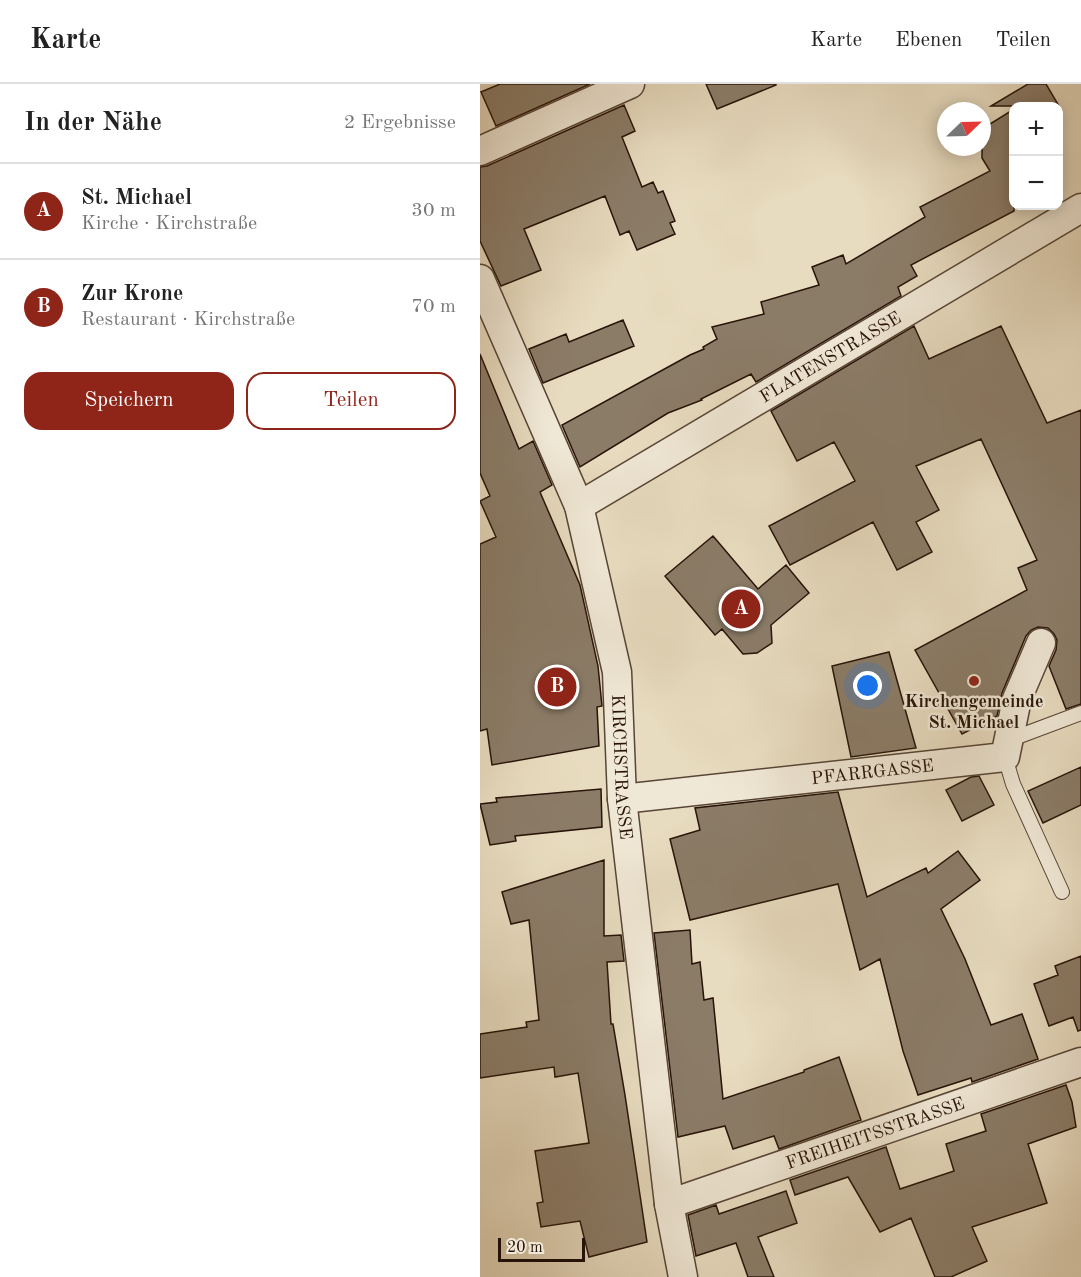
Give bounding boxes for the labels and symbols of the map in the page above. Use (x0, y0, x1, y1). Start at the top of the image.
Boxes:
north arrow (937, 102, 991, 156)
street label: FLATENSTRASSE (757, 309, 904, 407)
pin: A (722, 586, 760, 632)
pin: B (538, 664, 577, 710)
your location (853, 671, 882, 700)
marker: Kirchengemeinde St. Michael (967, 674, 981, 688)
place label: Kirchengemeinde St. Michael (905, 693, 1043, 732)
street label: KIRCHSTRASSE (608, 694, 635, 840)
street label: PFARRGASSE (810, 757, 935, 788)
street label: FREIHEITSSTRASSE (784, 1095, 967, 1173)
scale bar (498, 1235, 585, 1262)

